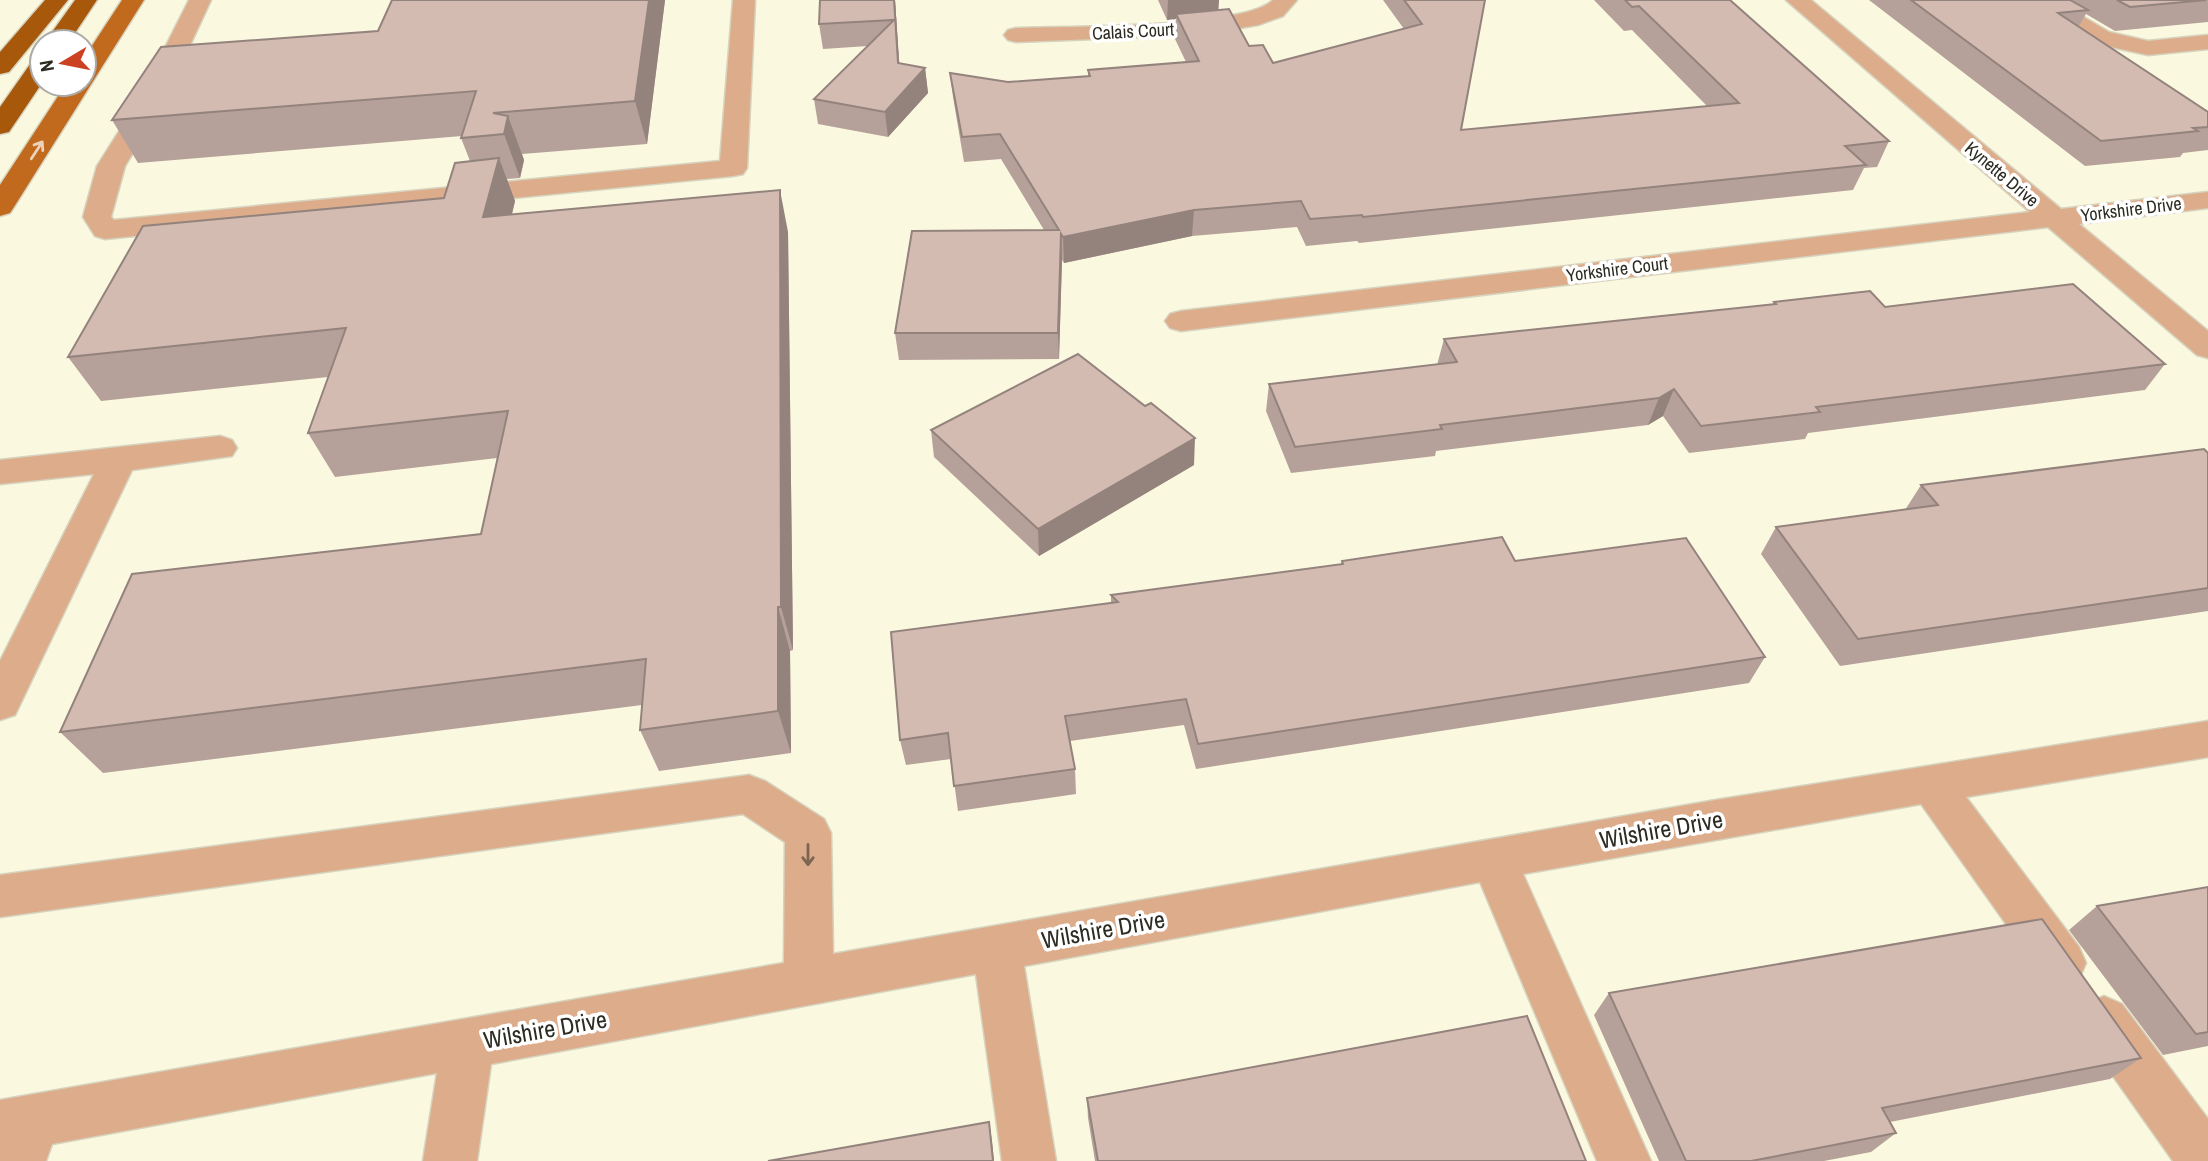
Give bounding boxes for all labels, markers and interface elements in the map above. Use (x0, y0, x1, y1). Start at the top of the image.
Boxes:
street label: Calais Court (1091, 16, 1175, 46)
north arrow (28, 28, 98, 98)
text: N (32, 58, 60, 74)
street label: Kynette Drive (1960, 136, 2044, 212)
one-way arrow (30, 140, 44, 160)
street label: Yorkshire Drive (2079, 190, 2183, 228)
street label: Yorkshire Court (1565, 250, 1669, 288)
street label: Wilshire Drive (1597, 802, 1725, 856)
one-way arrow (801, 843, 815, 866)
street label: Wilshire Drive (1039, 902, 1167, 956)
street label: Wilshire Drive (481, 1002, 609, 1056)

